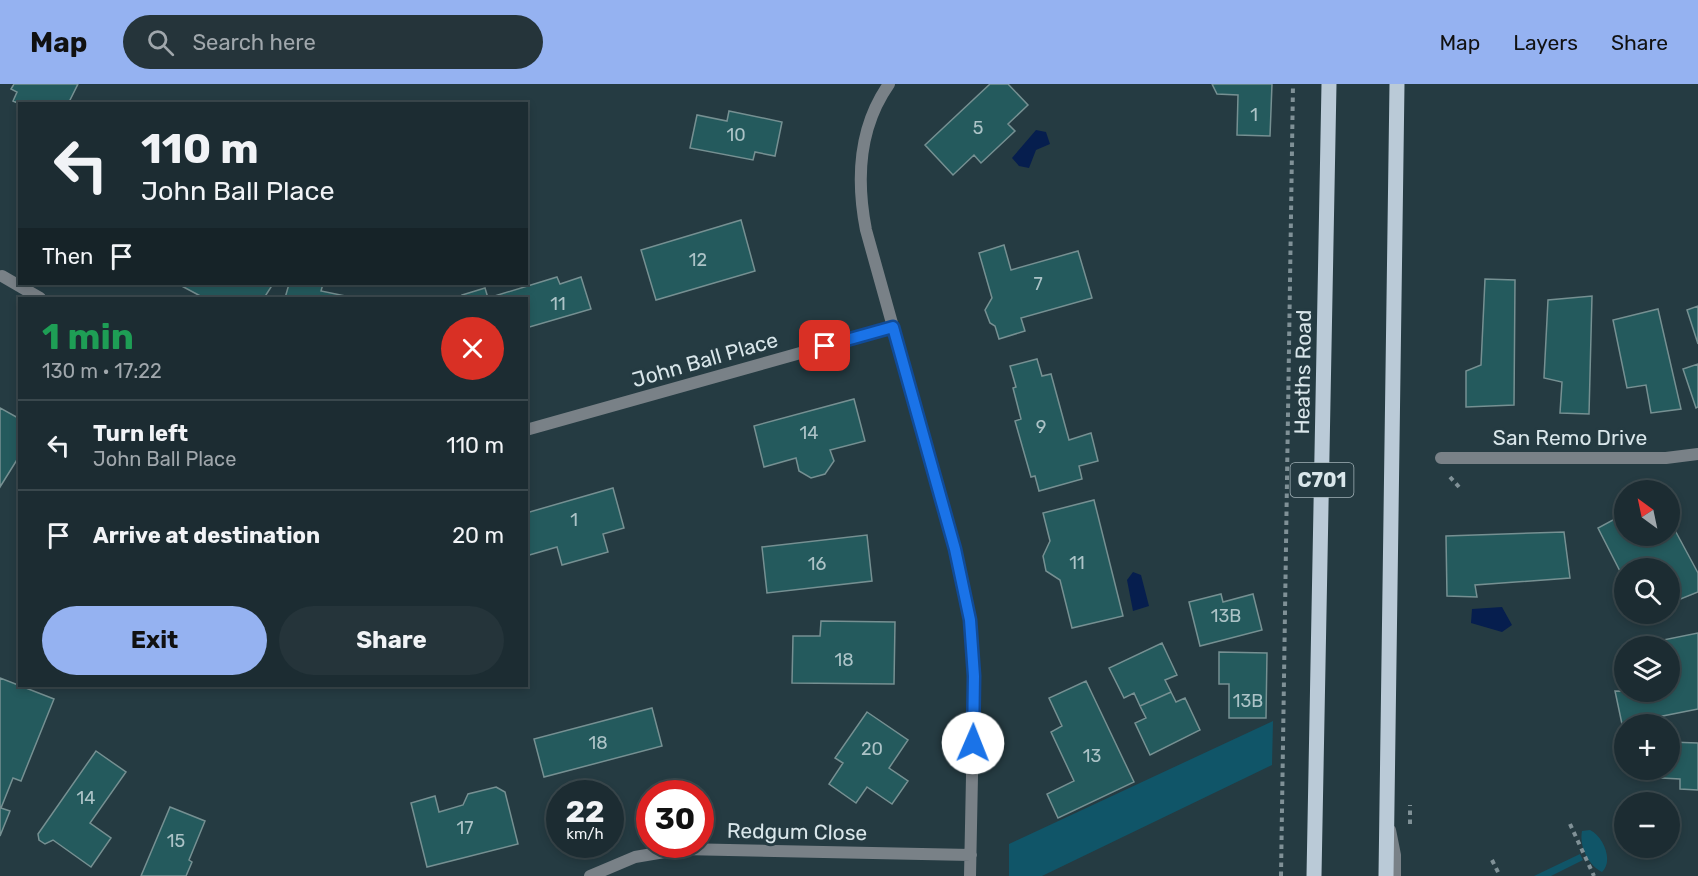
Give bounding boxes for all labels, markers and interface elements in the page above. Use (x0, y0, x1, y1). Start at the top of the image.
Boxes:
search box (123, 15, 543, 69)
text: Map (30, 26, 87, 59)
icon: search (144, 26, 177, 59)
text: Search here (192, 29, 316, 56)
text: Map (1439, 30, 1480, 55)
text: Layers (1513, 30, 1578, 55)
text: Share (1611, 30, 1668, 55)
house number: 1 (1250, 104, 1258, 126)
house number: 5 (973, 117, 983, 139)
text: 110 m (141, 124, 259, 174)
house number: 10 (726, 124, 746, 146)
icon: left (42, 126, 120, 204)
text: John Ball Place (141, 175, 335, 207)
icon: arrive (105, 240, 138, 273)
text: Then (42, 243, 93, 270)
house number: 12 (689, 249, 707, 271)
house number: 7 (1033, 273, 1043, 295)
house number: 11 (550, 293, 566, 315)
street label: Heaths Road (1289, 309, 1316, 435)
text: 1 min (42, 315, 134, 358)
button: close (441, 317, 504, 380)
pin (799, 320, 850, 371)
street label: John Ball Place (629, 327, 781, 392)
icon: arrive (808, 329, 841, 362)
text: 130 m · 17:22 (42, 359, 162, 383)
house number: 9 (1036, 416, 1046, 438)
text: Turn left (93, 420, 188, 447)
house number: 14 (800, 422, 818, 444)
street label: San Remo Drive (1493, 425, 1647, 450)
icon: left (42, 429, 75, 462)
text: 110 m (446, 432, 504, 459)
text: John Ball Place (93, 447, 236, 471)
road number: C701 (1290, 463, 1354, 497)
north arrow (1614, 480, 1680, 546)
map controls (1614, 480, 1680, 858)
house number: 1 (570, 509, 578, 531)
icon: arrive (42, 519, 75, 552)
text: Arrive at destination (93, 522, 320, 549)
text: 20 m (452, 522, 504, 549)
house number: 11 (1069, 552, 1085, 574)
house number: 16 (808, 553, 826, 575)
button: search (1614, 558, 1680, 624)
house number: 13B (1211, 605, 1241, 627)
button: Exit (42, 606, 267, 675)
button: Share (279, 606, 504, 675)
button: layers (1614, 636, 1680, 702)
house number: 18 (834, 649, 854, 671)
house number: 13B (1233, 690, 1263, 712)
position arrow (941, 711, 1005, 775)
button: + (1614, 714, 1680, 780)
house number: 18 (588, 732, 608, 754)
house number: 20 (861, 738, 883, 760)
house number: 13 (1083, 745, 1101, 767)
speed limit sign: 30 (636, 780, 714, 858)
house number: 14 (77, 787, 95, 809)
button: − (1614, 792, 1680, 858)
text: 22 (566, 794, 605, 830)
house number: 17 (457, 817, 473, 839)
street label: Redgum Close (727, 818, 867, 845)
text: km/h (566, 825, 604, 843)
house number: 15 (167, 830, 185, 852)

